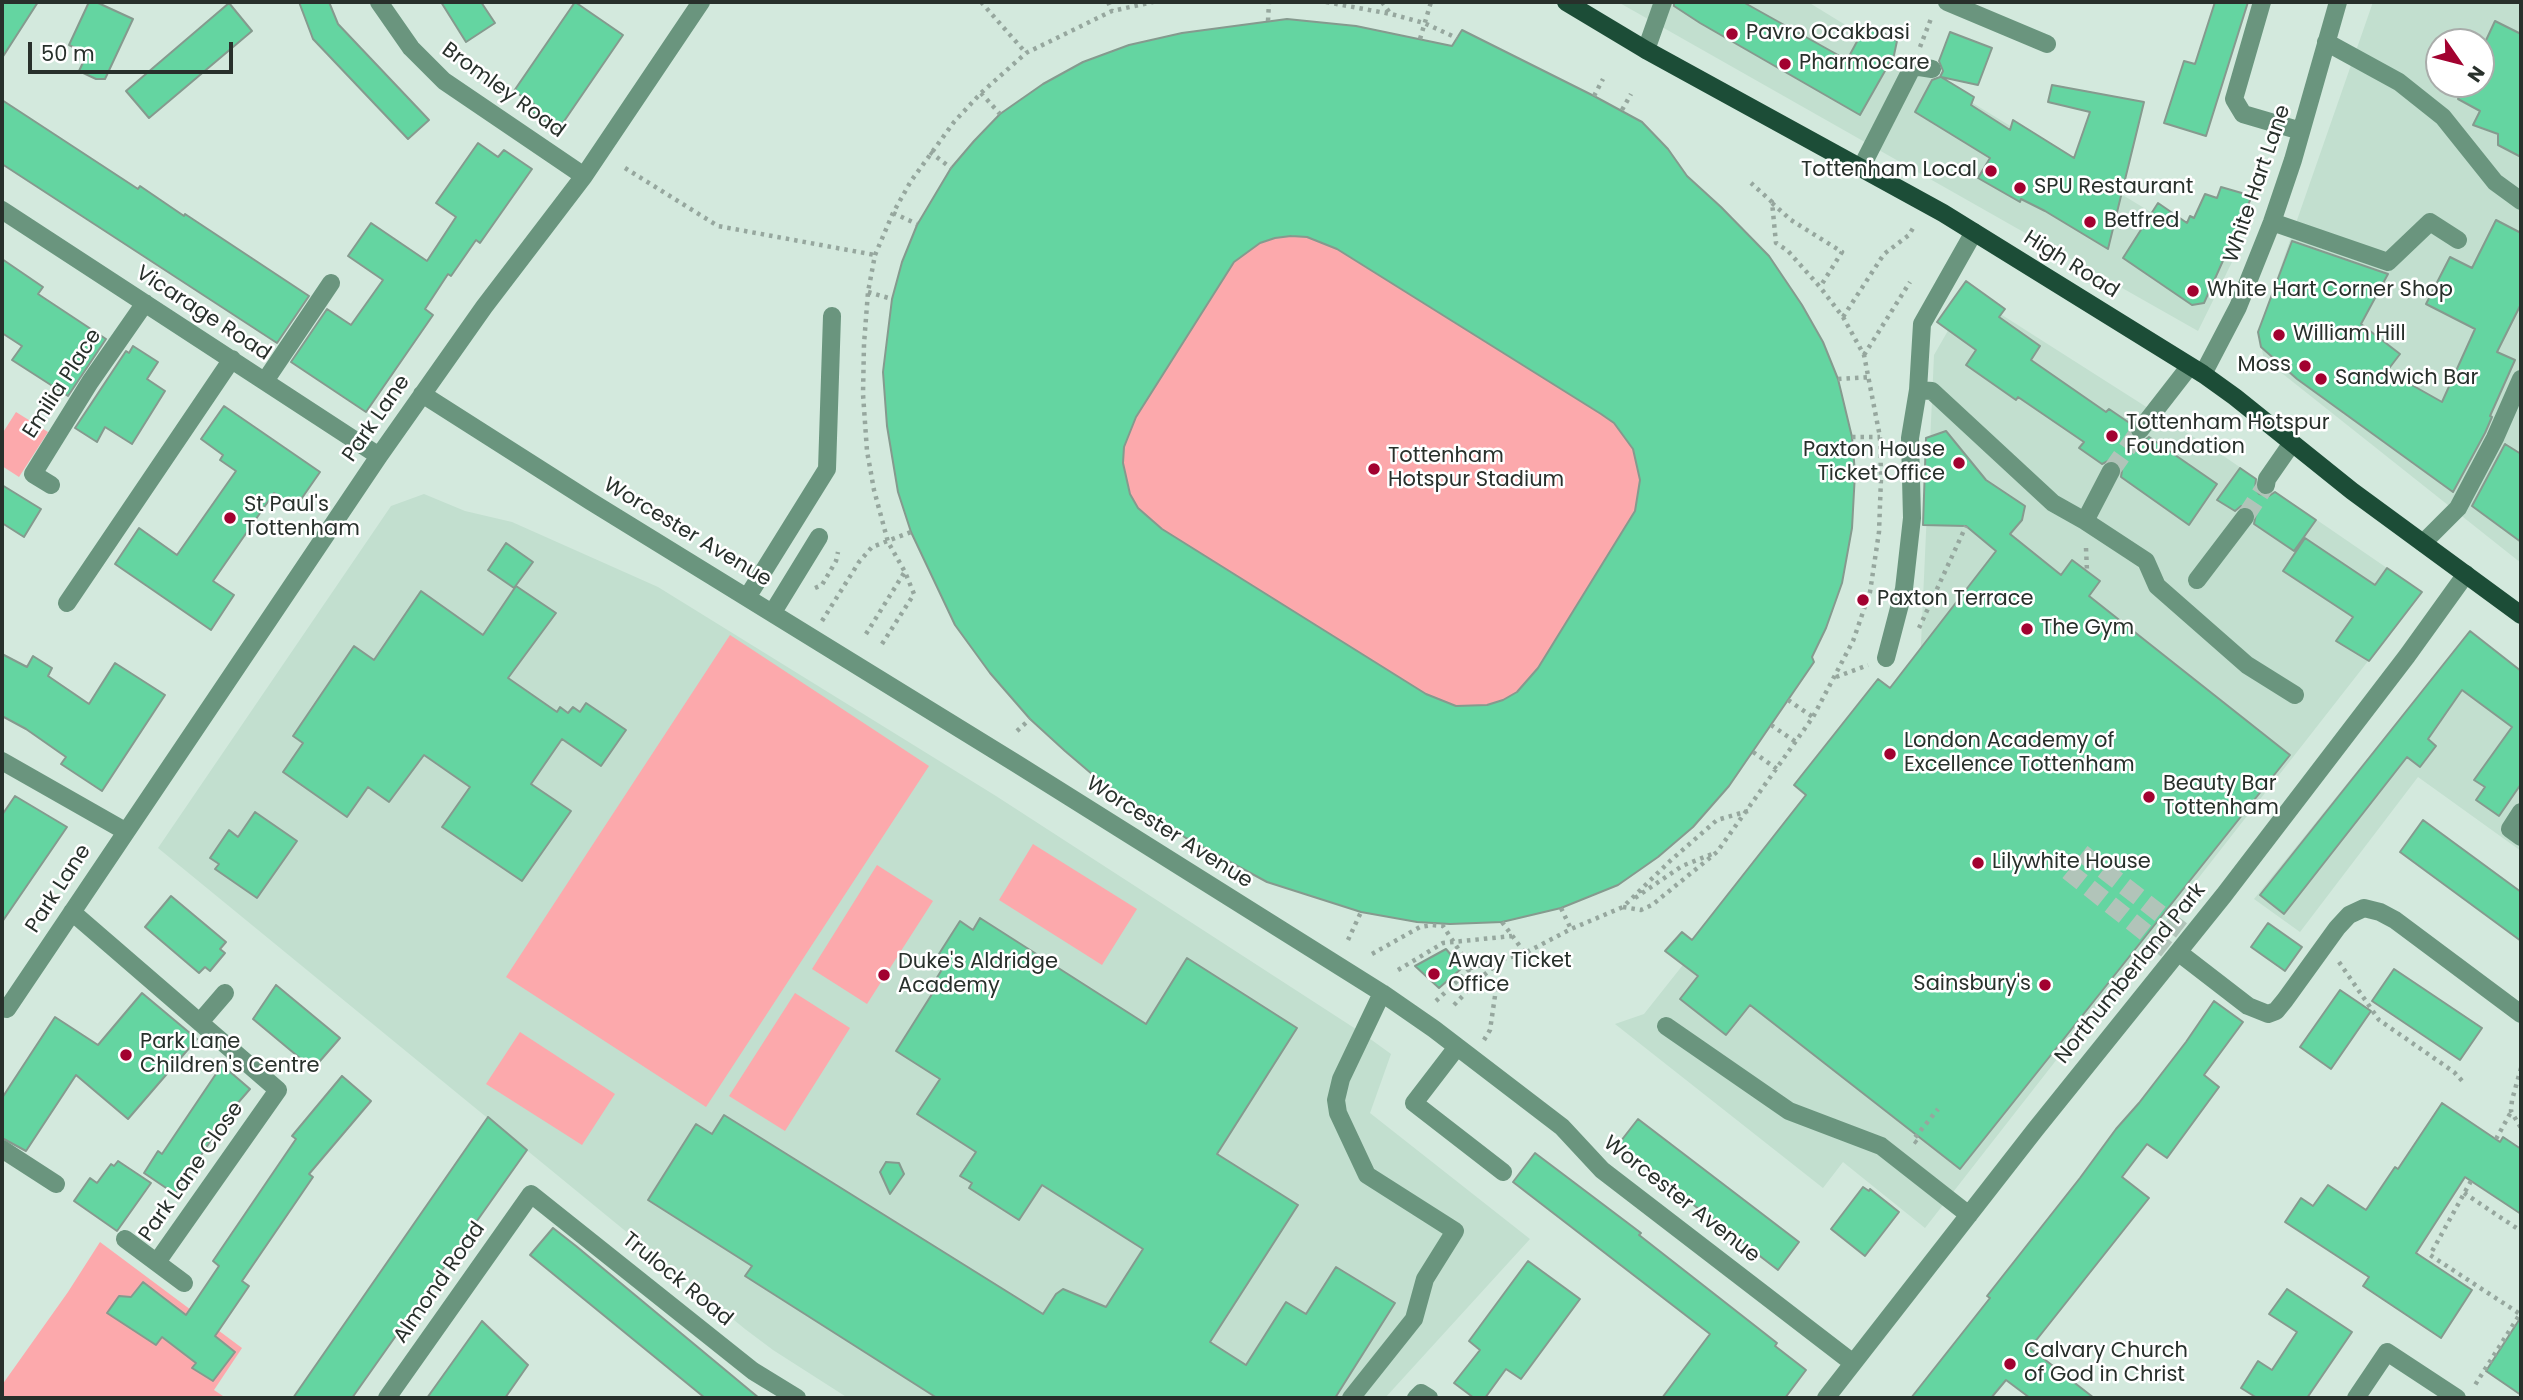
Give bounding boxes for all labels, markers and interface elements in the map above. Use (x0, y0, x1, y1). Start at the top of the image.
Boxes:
place label: Pavro Ocakbasi (1746, 21, 1910, 47)
marker: Pavro Ocakbasi (1724, 26, 1740, 42)
scale bar (32, 28, 236, 72)
north arrow (2425, 28, 2495, 98)
street label: Bromley Road (437, 38, 569, 144)
text: 50 m (41, 39, 95, 68)
place label: Pharmocare (1799, 51, 1929, 77)
marker: Pharmocare (1777, 56, 1793, 72)
text: N (2461, 61, 2491, 88)
street label: White Hart Lane (2219, 102, 2297, 266)
place label: Tottenham Local (1801, 158, 1977, 184)
marker: Tottenham Local (1983, 163, 1999, 179)
place label: SPU Restaurant (2034, 175, 2193, 201)
marker: SPU Restaurant (2012, 180, 2028, 196)
place label: Betfred (2104, 209, 2179, 235)
marker: Betfred (2082, 214, 2098, 230)
street label: High Road (2019, 226, 2123, 304)
street label: Vicarage Road (131, 261, 275, 367)
place label: White Hart Corner Shop (2207, 278, 2453, 304)
marker: White Hart Corner Shop (2185, 283, 2201, 299)
place label: William Hill (2293, 322, 2406, 348)
street label: Emilia Place (18, 325, 108, 443)
marker: William Hill (2271, 327, 2287, 343)
place label: Moss (2238, 353, 2291, 379)
marker: Moss (2297, 358, 2313, 374)
place label: Sandwich Bar (2335, 366, 2478, 392)
street label: Park Lane (338, 371, 416, 467)
marker: Sandwich Bar (2313, 371, 2329, 387)
place label: Tottenham Hotspur Foundation (2126, 411, 2329, 461)
marker: Tottenham Hotspur Foundation (2104, 428, 2120, 444)
place label: Paxton House Ticket Office (1803, 438, 1945, 488)
place label: Tottenham Hotspur Stadium (1388, 444, 1564, 494)
marker: Paxton House Ticket Office (1951, 455, 1967, 471)
marker: Tottenham Hotspur Stadium (1366, 461, 1382, 477)
street label: Worcester Avenue (598, 473, 776, 593)
place label: St Paul's Tottenham (244, 493, 360, 543)
marker: St Paul's Tottenham (222, 510, 238, 526)
place label: Paxton Terrace (1877, 587, 2034, 613)
marker: Paxton Terrace (1855, 592, 1871, 608)
place label: The Gym (2041, 616, 2134, 642)
marker: The Gym (2019, 621, 2035, 637)
place label: London Academy of Excellence Tottenham (1904, 729, 2135, 779)
marker: London Academy of Excellence Tottenham (1882, 746, 1898, 762)
street label: Worcester Avenue (1081, 772, 1257, 894)
place label: Beauty Bar Tottenham (2163, 772, 2279, 822)
marker: Beauty Bar Tottenham (2141, 789, 2157, 805)
street label: Park Lane (21, 840, 97, 938)
place label: Lilywhite House (1992, 850, 2151, 876)
marker: Lilywhite House (1970, 855, 1986, 871)
street label: Northumberland Park (2050, 879, 2212, 1069)
place label: Away Ticket Office (1448, 949, 1572, 999)
place label: Duke's Aldridge Academy (898, 950, 1058, 1000)
marker: Away Ticket Office (1426, 966, 1442, 982)
marker: Duke's Aldridge Academy (876, 967, 892, 983)
place label: Sainsbury's (1913, 972, 2031, 998)
marker: Sainsbury's (2037, 977, 2053, 993)
place label: Park Lane Children's Centre (140, 1030, 320, 1080)
marker: Park Lane Children's Centre (118, 1047, 134, 1063)
street label: Park Lane Close (134, 1097, 250, 1247)
street label: Worcester Avenue (1598, 1131, 1764, 1269)
street label: Almond Road (389, 1218, 491, 1348)
street label: Trulock Road (617, 1228, 737, 1332)
place label: Calvary Church of God in Christ (2024, 1339, 2188, 1389)
marker: Calvary Church of God in Christ (2002, 1356, 2018, 1372)

